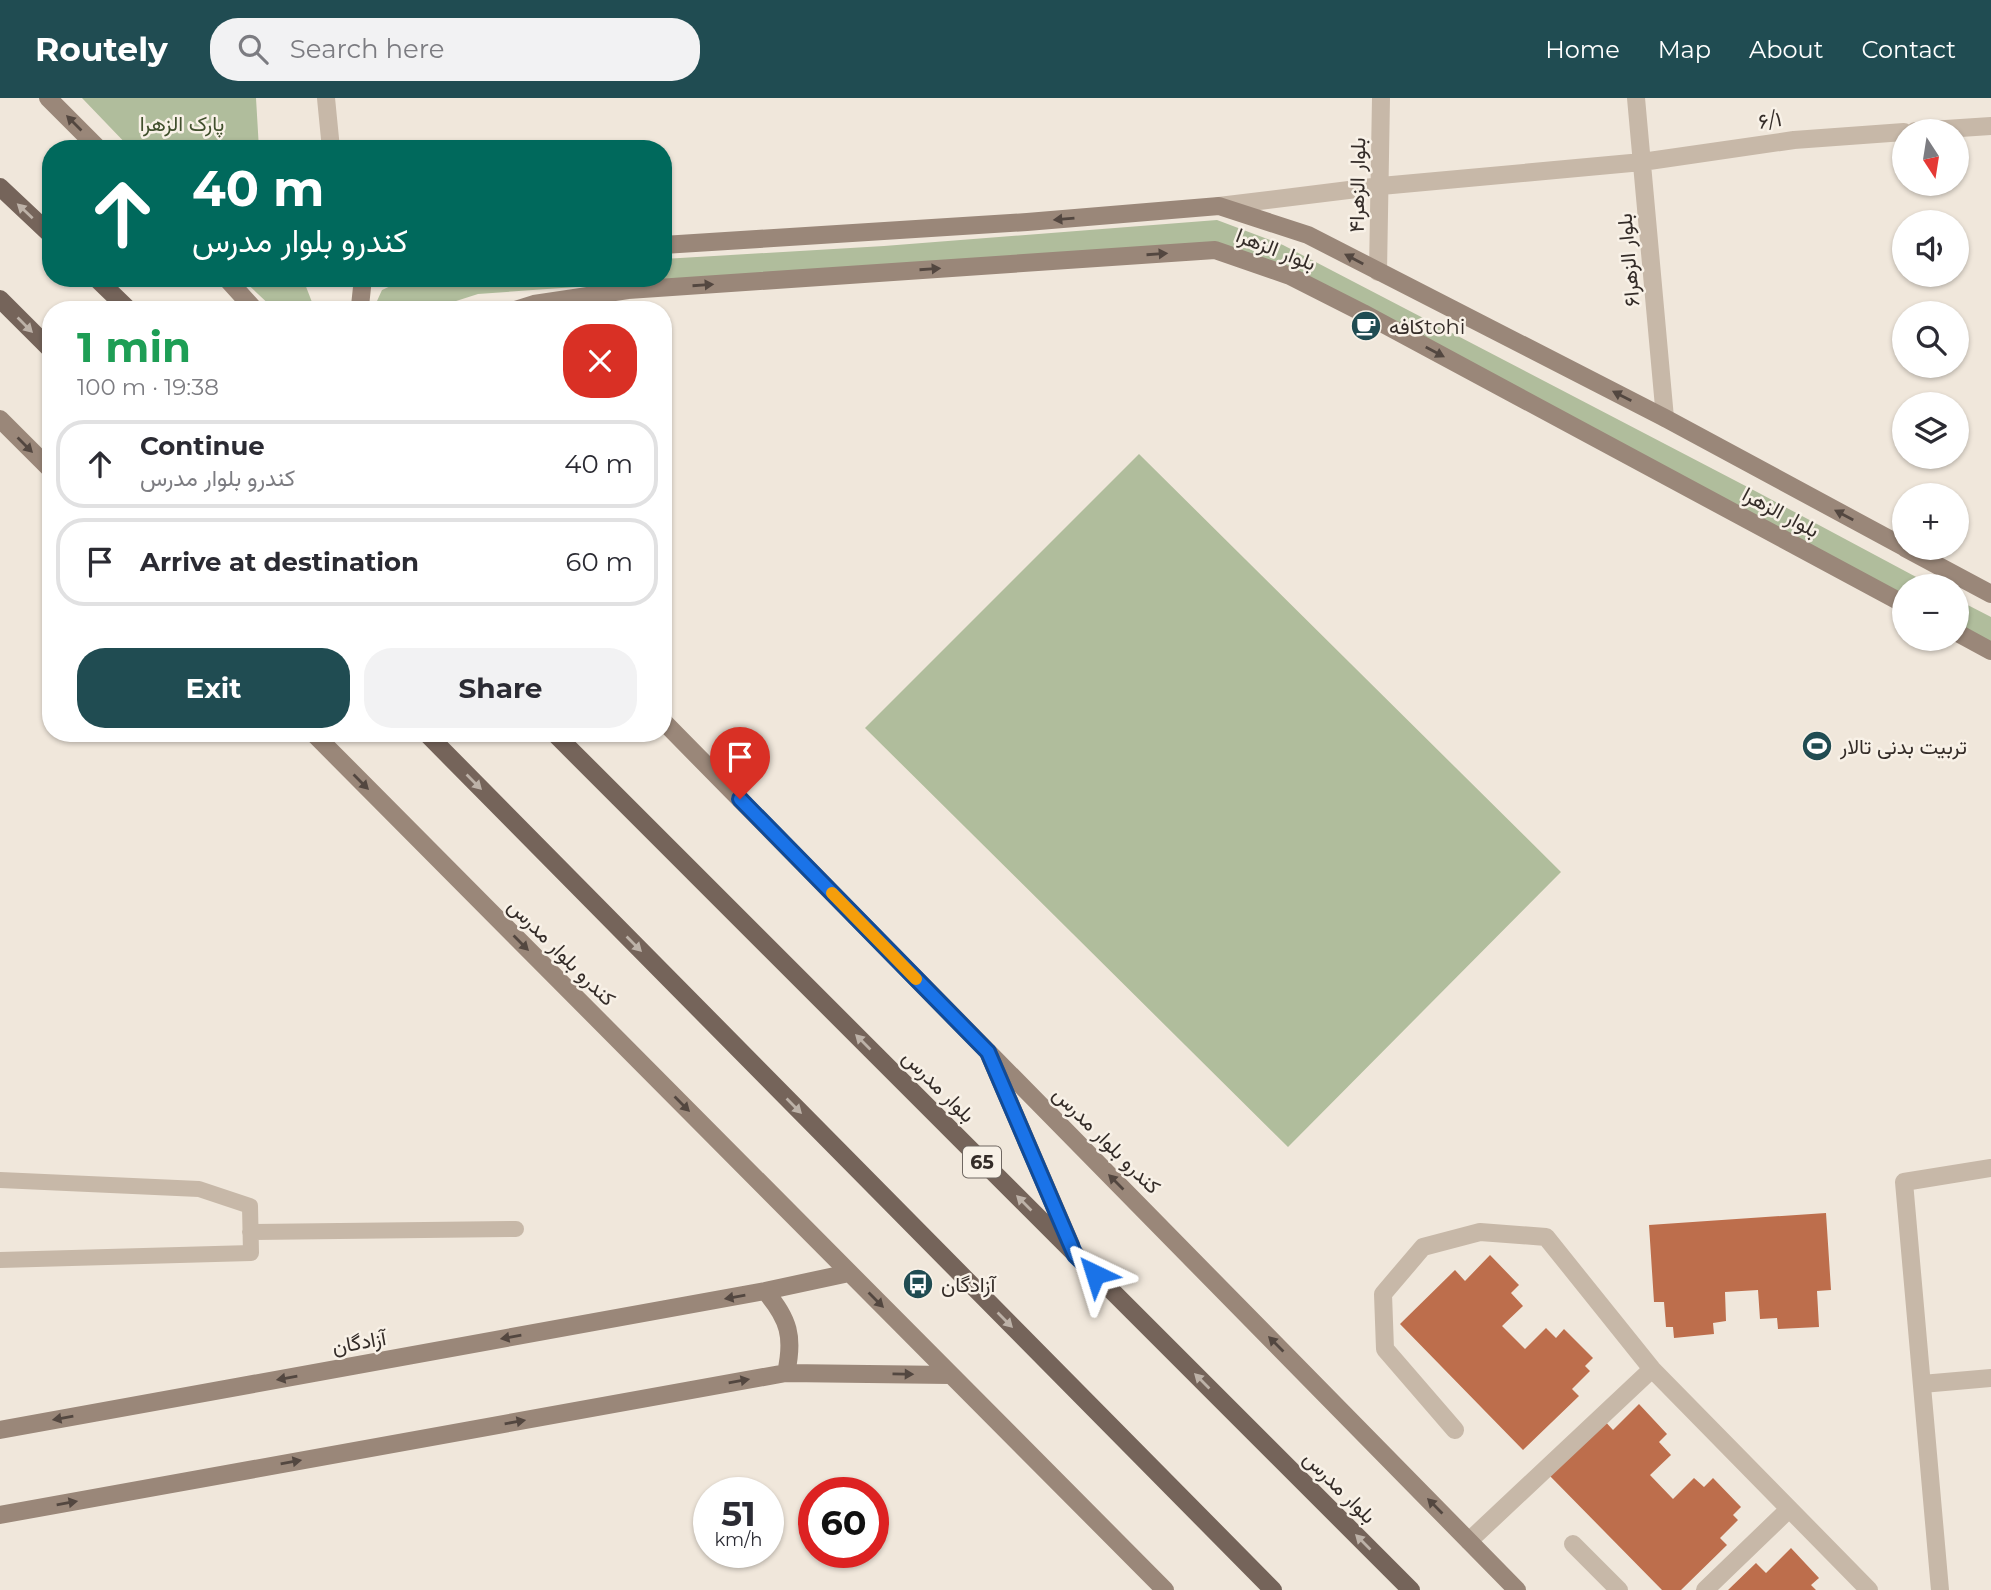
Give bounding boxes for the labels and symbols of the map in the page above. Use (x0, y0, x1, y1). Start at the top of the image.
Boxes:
street label: ۶/۱ (1757, 106, 1783, 134)
park label: پارک الزهرا (140, 111, 224, 138)
one-way arrow (65, 115, 82, 132)
north arrow (1892, 119, 1969, 196)
street label: بلوار الزهرا۴ (1344, 137, 1371, 233)
one-way arrow (17, 204, 34, 220)
street label: بلوار الزهرا۶ (1611, 212, 1646, 308)
one-way arrow (1052, 214, 1074, 225)
street label: بلوار الزهرا (1232, 222, 1319, 277)
one-way arrow (1147, 248, 1169, 259)
one-way arrow (1344, 253, 1363, 265)
one-way arrow (920, 264, 942, 275)
one-way arrow (693, 279, 715, 290)
cafe icon: کافهtohi (1349, 309, 1383, 343)
place label: کافهtohi (1389, 314, 1465, 339)
one-way arrow (17, 316, 34, 333)
one-way arrow (1425, 346, 1445, 358)
one-way arrow (1611, 391, 1631, 403)
one-way arrow (17, 436, 34, 453)
street label: بلوار الزهرا (1738, 481, 1824, 543)
one-way arrow (1834, 509, 1854, 520)
pin (710, 727, 770, 799)
sports icon: تربیت بدنی تالار (1800, 729, 1834, 763)
place label: تربیت بدنی تالار (1839, 734, 1967, 760)
one-way arrow (352, 773, 369, 790)
one-way arrow (466, 773, 482, 790)
street label: کندرو بلوار مدرس (502, 893, 621, 1012)
one-way arrow (513, 935, 529, 951)
one-way arrow (626, 936, 642, 952)
one-way arrow (855, 1034, 871, 1051)
street label: بلوار مدرس (897, 1044, 981, 1128)
street label: کندرو بلوار مدرس (1047, 1081, 1166, 1200)
one-way arrow (673, 1095, 689, 1112)
one-way arrow (785, 1097, 801, 1114)
road number: 65 (963, 1146, 1001, 1178)
one-way arrow (1109, 1174, 1125, 1191)
one-way arrow (1015, 1194, 1032, 1211)
position arrow (1058, 1237, 1132, 1311)
bus stop icon: آزادگان (901, 1267, 935, 1301)
place label: آزادگان (941, 1272, 997, 1298)
one-way arrow (724, 1292, 746, 1303)
one-way arrow (868, 1292, 885, 1309)
one-way arrow (997, 1311, 1013, 1328)
street label: آزادگان (330, 1325, 390, 1360)
one-way arrow (500, 1332, 522, 1343)
one-way arrow (1268, 1336, 1284, 1353)
one-way arrow (892, 1368, 914, 1380)
one-way arrow (276, 1373, 298, 1384)
one-way arrow (1194, 1373, 1210, 1389)
one-way arrow (728, 1375, 750, 1386)
one-way arrow (52, 1413, 74, 1424)
one-way arrow (504, 1416, 526, 1427)
street label: بلوار مدرس (1298, 1445, 1382, 1529)
one-way arrow (280, 1456, 302, 1467)
speed limit sign: 60 (798, 1477, 889, 1568)
one-way arrow (56, 1497, 78, 1508)
one-way arrow (1427, 1498, 1444, 1515)
one-way arrow (1354, 1533, 1371, 1550)

